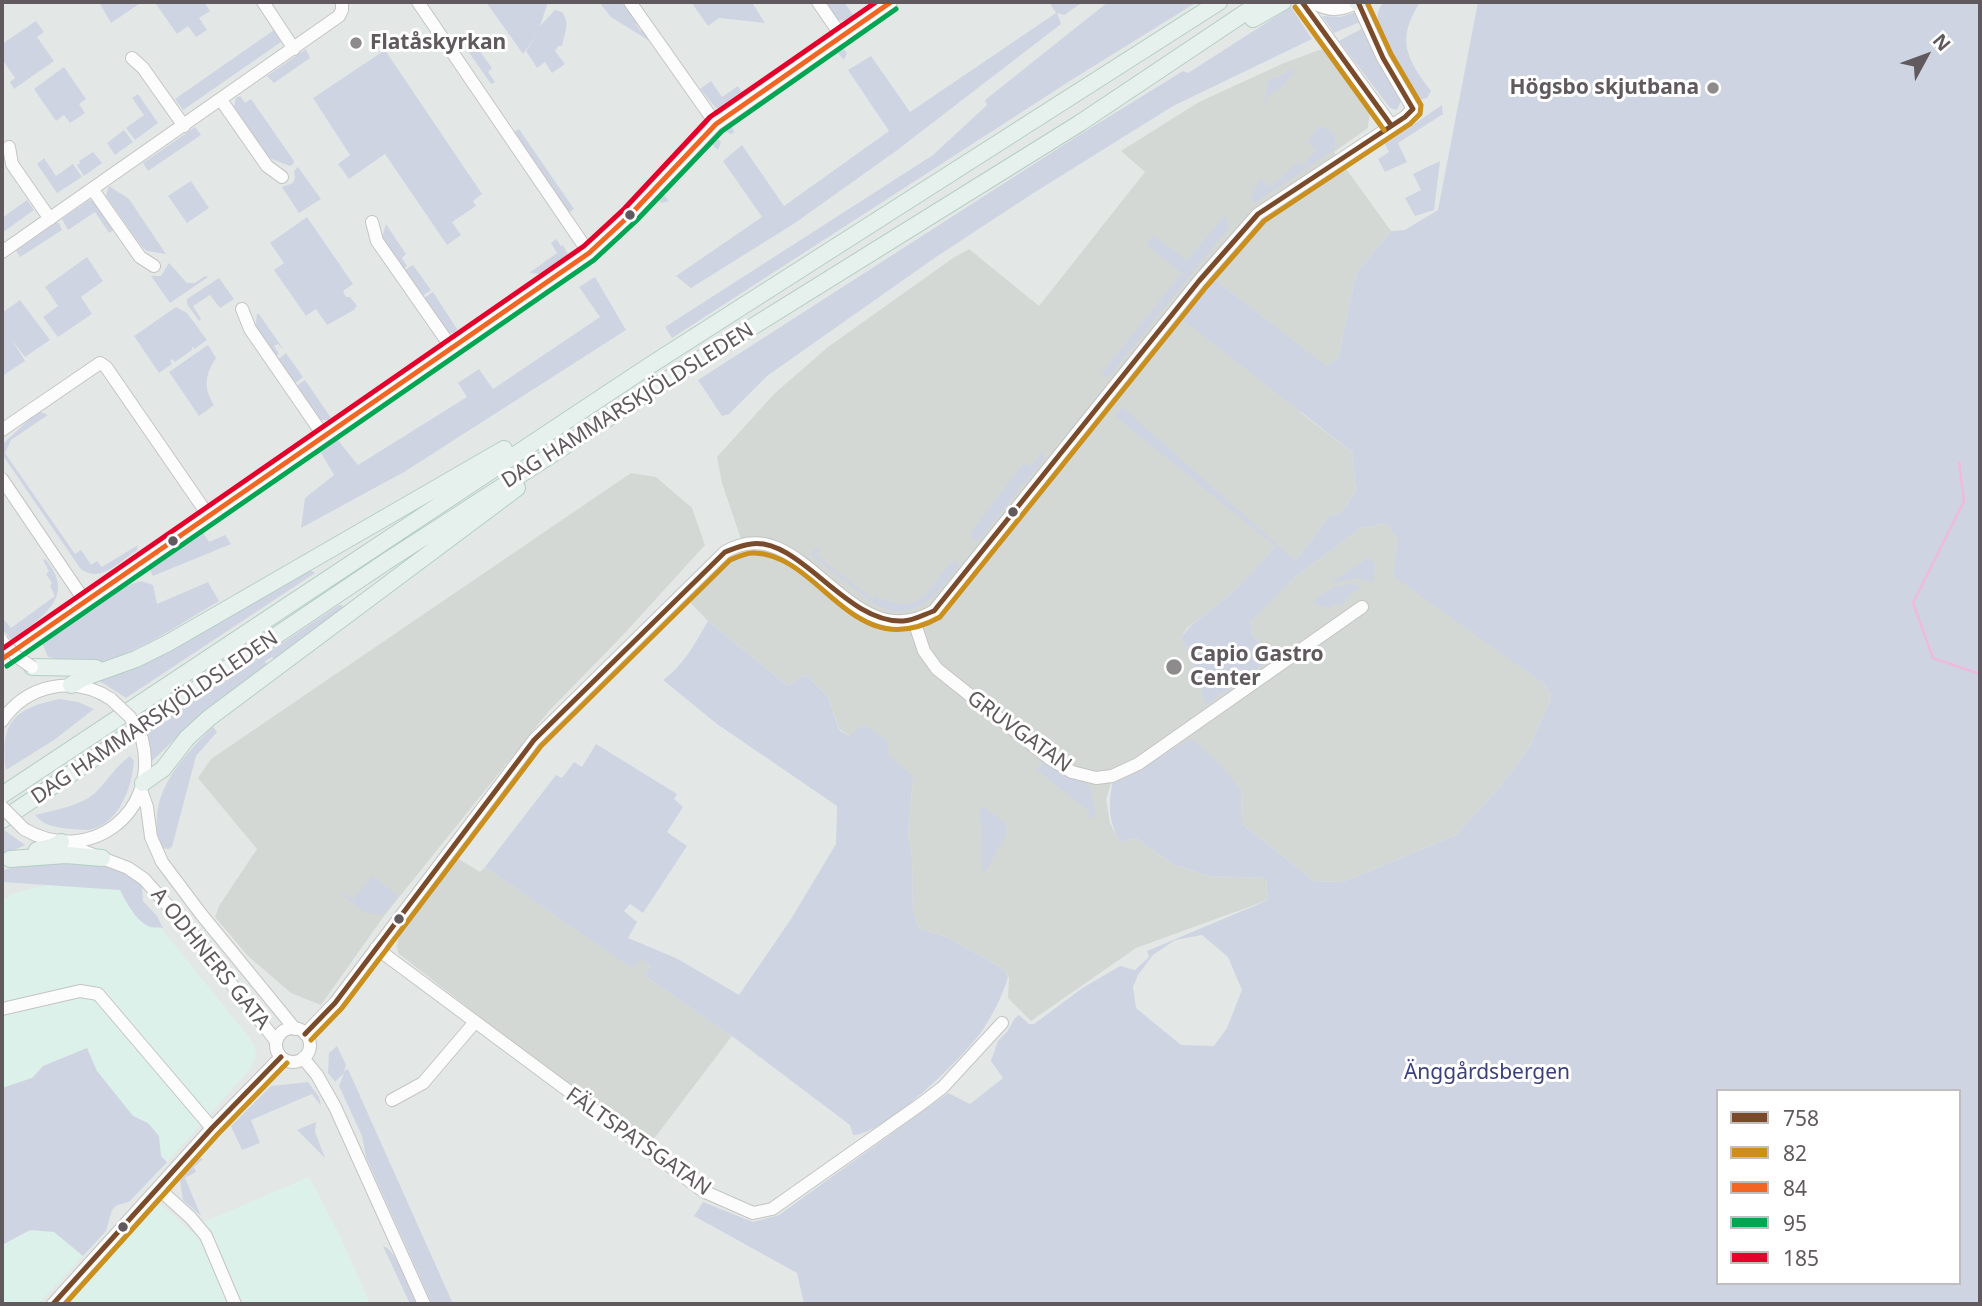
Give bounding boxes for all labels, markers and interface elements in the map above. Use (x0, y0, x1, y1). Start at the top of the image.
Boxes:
north arrow (1891, 21, 1961, 91)
text: N (1927, 28, 1957, 57)
place label: Flatåskyrkan (370, 30, 506, 56)
marker: Flatåskyrkan (348, 35, 364, 51)
place label: Högsbo skjutbana (1509, 75, 1699, 101)
marker: Högsbo skjutbana (1705, 80, 1721, 96)
unlabelled marker (623, 208, 637, 222)
street label: DAG HAMMARSKJÖLDSLEDEN (497, 318, 759, 494)
unlabelled marker (1006, 505, 1020, 519)
unlabelled marker (166, 534, 180, 548)
street label: DAG HAMMARSKJÖLDSLEDEN (27, 626, 283, 810)
place label: Capio Gastro Center (1190, 642, 1324, 692)
marker: Capio Gastro Center (1164, 657, 1184, 677)
street label: GRUVGATAN (962, 686, 1076, 778)
street label: A ODHNERS GATA (145, 883, 275, 1035)
unlabelled marker (392, 912, 406, 926)
park label: Änggårdsbergen (1404, 1060, 1570, 1086)
street label: FÄLTSPATSGATAN (561, 1083, 715, 1201)
legend (1716, 1089, 1961, 1285)
text: 758 (1783, 1104, 1819, 1132)
text: 82 (1783, 1139, 1807, 1167)
text: 84 (1783, 1174, 1807, 1202)
text: 95 (1783, 1209, 1807, 1237)
unlabelled marker (116, 1220, 130, 1234)
text: 185 (1783, 1244, 1819, 1272)

